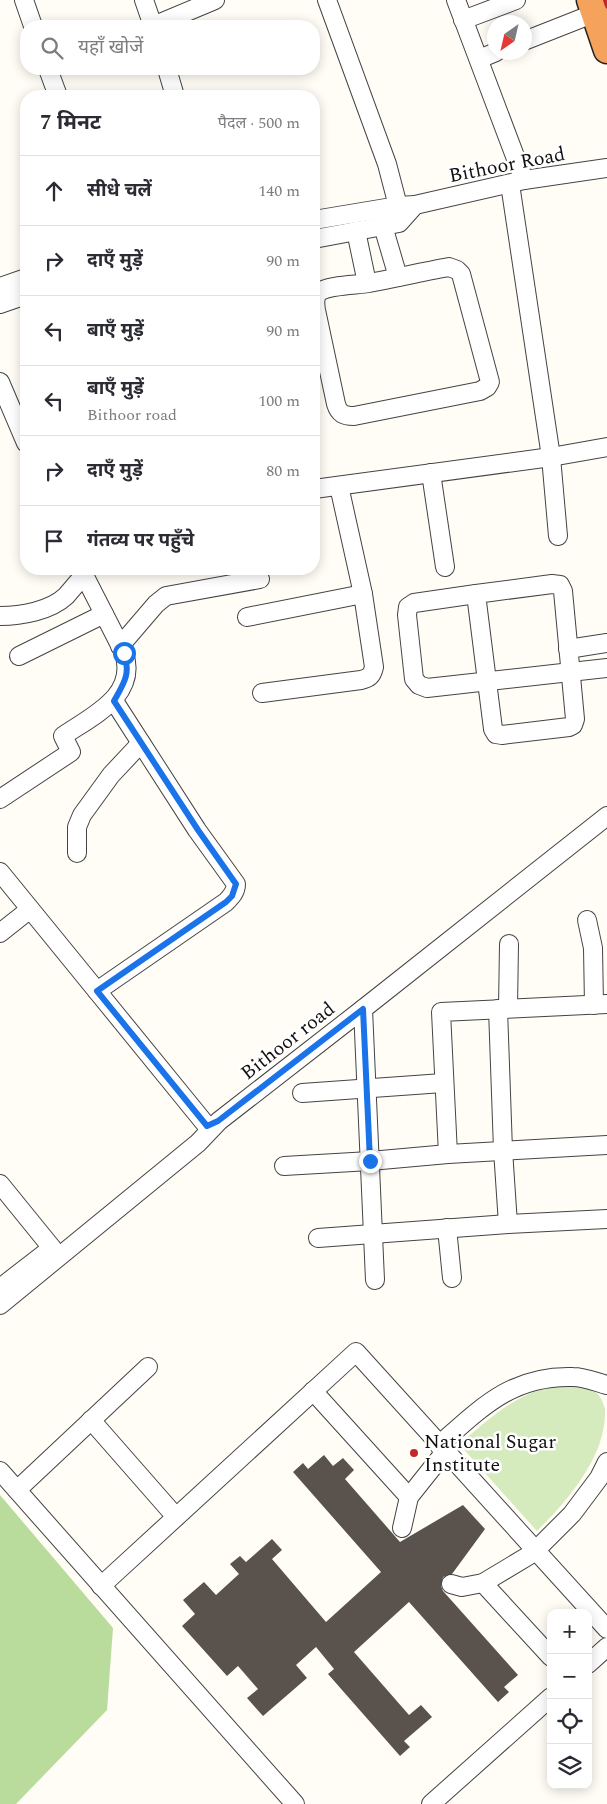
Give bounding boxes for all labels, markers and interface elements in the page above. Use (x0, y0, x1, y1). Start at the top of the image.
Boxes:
north arrow (487, 15, 532, 60)
search box (20, 20, 320, 75)
text: यहाँ खोजें (78, 33, 143, 62)
icon: search (38, 34, 66, 62)
text: 7 मिनट (40, 107, 101, 139)
text: पैदल · 500 m (218, 111, 300, 135)
street label: Bithoor Road (446, 139, 568, 191)
text: सीधे चलें (87, 176, 152, 205)
icon: ahead (40, 177, 68, 205)
text: 140 m (258, 179, 300, 203)
text: दाएँ मुड़ें (87, 246, 143, 275)
icon: right (40, 247, 68, 275)
text: 90 m (266, 249, 300, 273)
text: बाएँ मुड़ें (87, 316, 144, 345)
icon: left (40, 317, 68, 345)
text: 90 m (266, 319, 300, 343)
text: बाएँ मुड़ें (87, 374, 144, 403)
icon: left (40, 387, 68, 415)
text: 100 m (258, 389, 300, 413)
text: Bithoor road (87, 403, 177, 427)
text: दाएँ मुड़ें (87, 456, 143, 485)
icon: right (40, 457, 68, 485)
text: 80 m (266, 459, 300, 483)
text: गंतव्य पर पहुँचे (87, 526, 194, 555)
icon: arrive (40, 527, 68, 555)
route start (113, 642, 136, 665)
street label: Bithoor road (234, 995, 342, 1087)
route end (359, 1150, 382, 1173)
place label: National Sugar Institute (424, 1427, 556, 1480)
marker: National Sugar Institute (408, 1447, 420, 1459)
map controls (547, 1609, 592, 1789)
button: + (547, 1609, 592, 1654)
button: − (547, 1654, 592, 1699)
button: locate (547, 1699, 592, 1744)
button: layers (547, 1744, 592, 1789)

